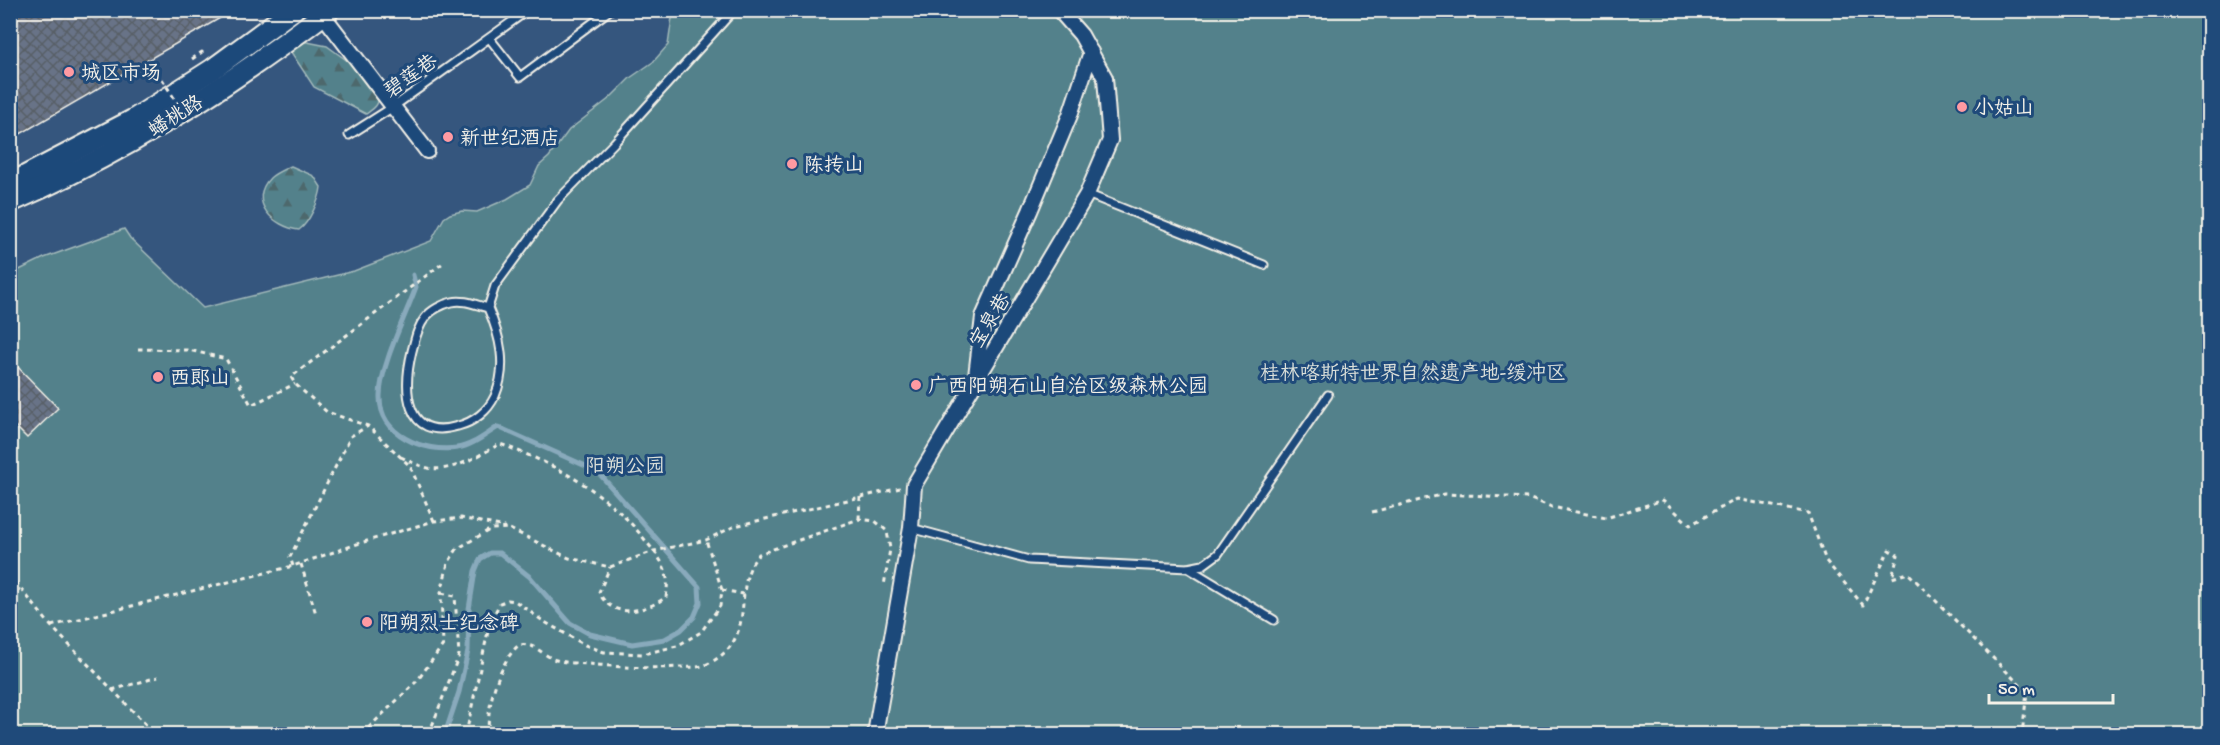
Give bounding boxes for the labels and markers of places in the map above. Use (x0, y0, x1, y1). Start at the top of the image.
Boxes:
place label: 城区市场 (81, 62, 161, 87)
marker: 城区市场 (62, 65, 76, 79)
place label: 小姑山 (1974, 97, 2034, 122)
marker: 小姑山 (1955, 100, 1969, 114)
place label: 新世纪酒店 (460, 127, 560, 152)
marker: 新世纪酒店 (441, 130, 455, 144)
place label: 陈抟山 (804, 154, 864, 179)
marker: 陈抟山 (785, 157, 799, 171)
place label: 西郎山 (170, 368, 230, 392)
marker: 西郎山 (151, 370, 165, 384)
place label: 广西阳朔石山自治区级森林公园 (928, 375, 1208, 400)
marker: 广西阳朔石山自治区级森林公园 (909, 378, 923, 392)
place label: 阳朔烈士纪念碑 (379, 612, 519, 637)
marker: 阳朔烈士纪念碑 (360, 615, 374, 629)

